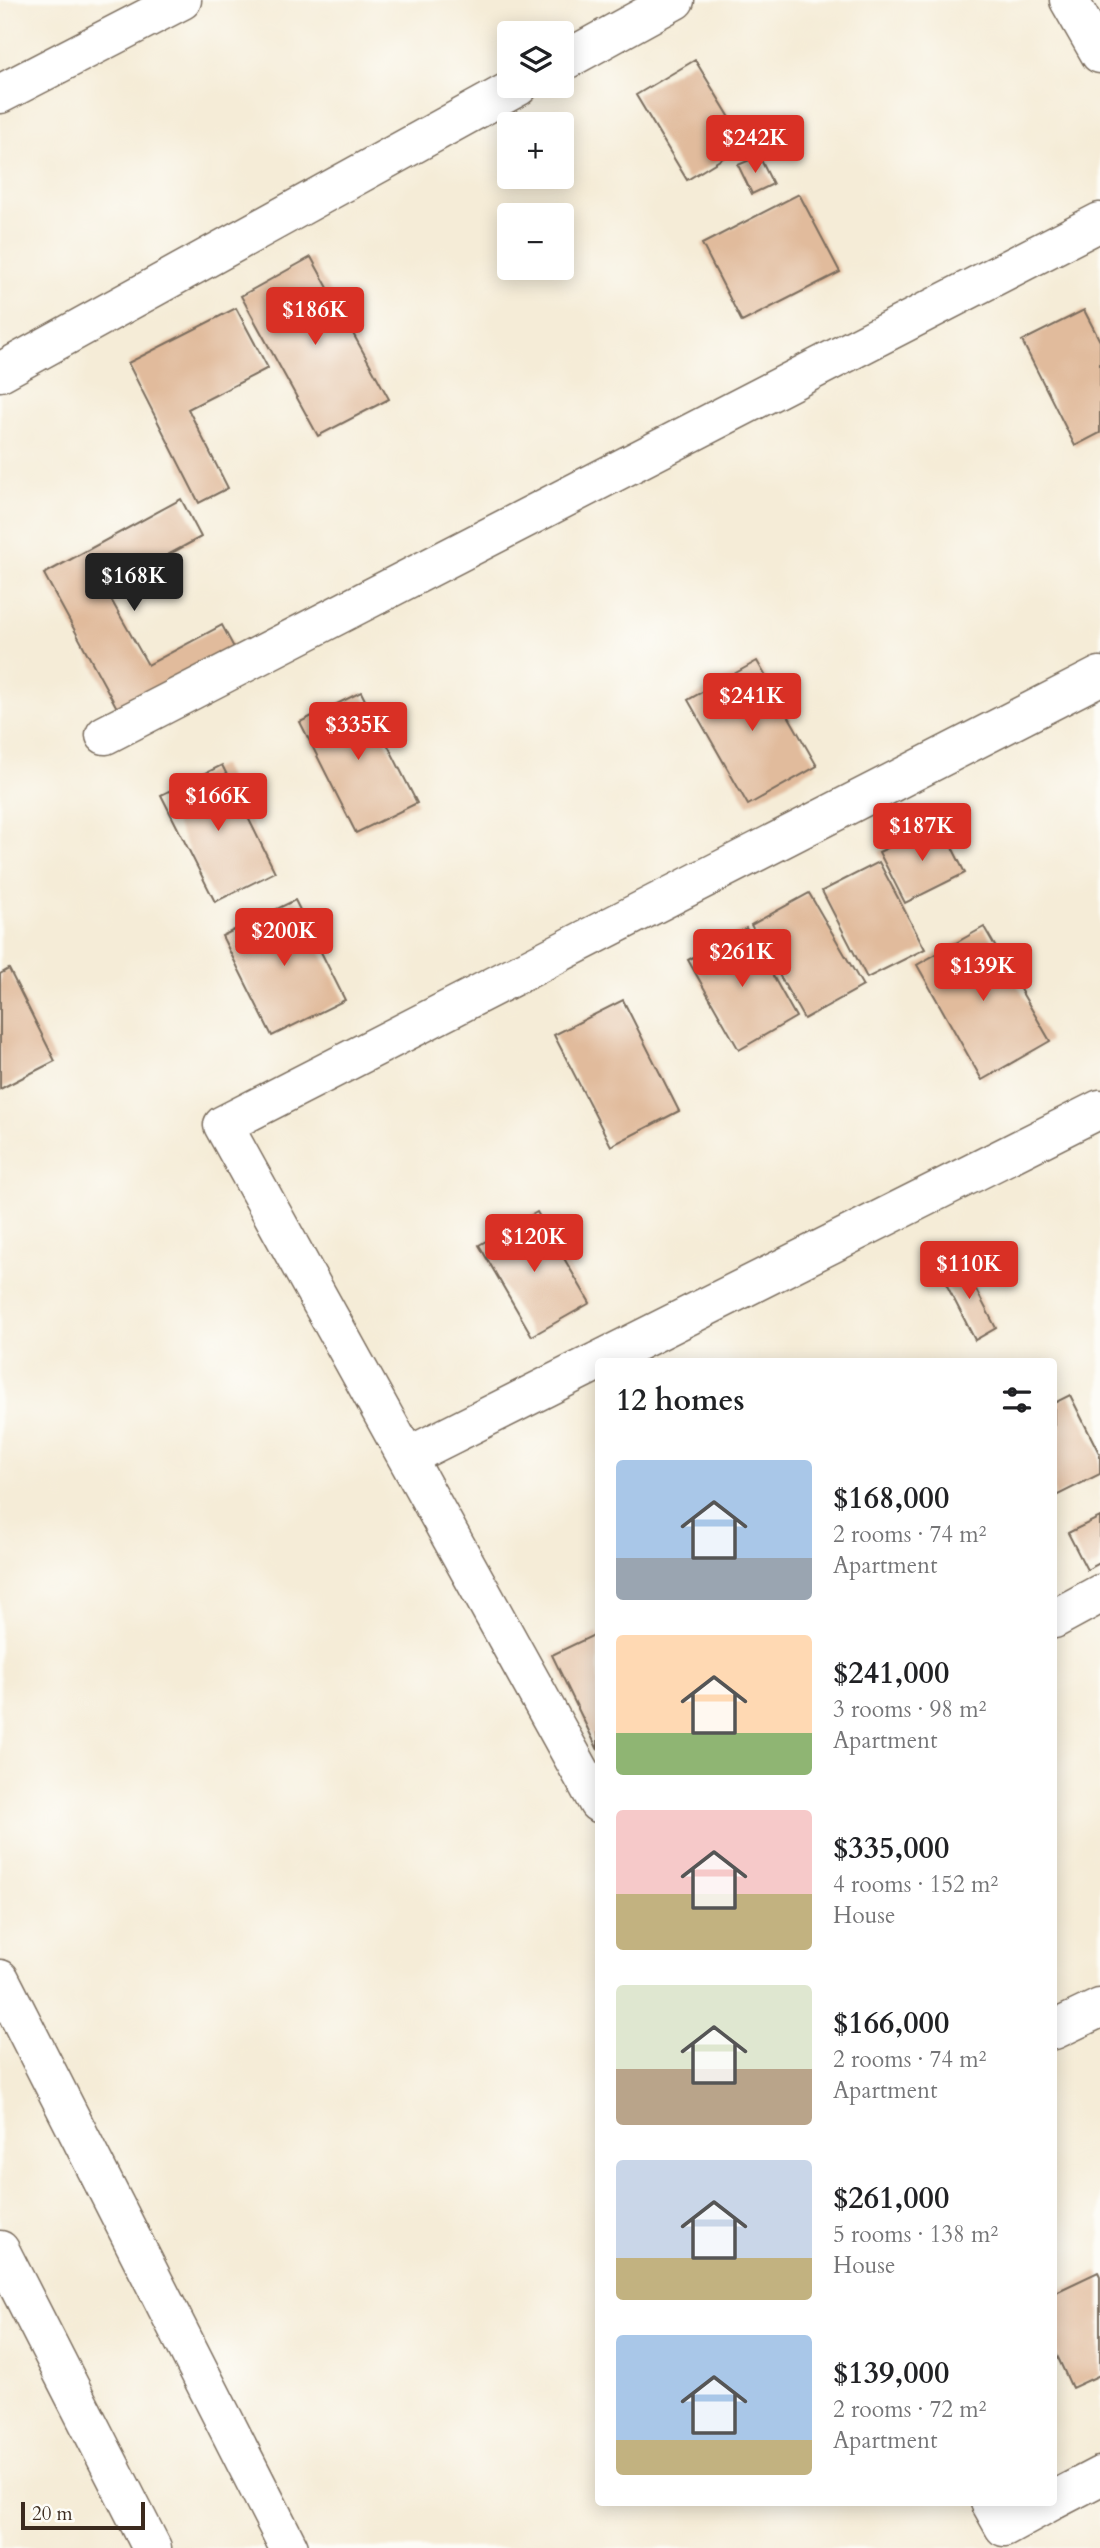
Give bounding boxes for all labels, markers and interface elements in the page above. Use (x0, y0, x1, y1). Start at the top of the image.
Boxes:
map controls (497, 21, 574, 280)
button: layers (497, 21, 574, 98)
button: + (497, 112, 574, 189)
pin: $242K (706, 116, 804, 175)
text: $242K (722, 122, 788, 153)
button: − (497, 203, 574, 280)
pin: $186K (266, 288, 364, 347)
text: $186K (282, 294, 348, 325)
pin: $168K (85, 554, 183, 613)
text: $168K (101, 560, 167, 591)
pin: $241K (703, 674, 801, 733)
text: $241K (719, 680, 785, 711)
pin: $335K (309, 702, 407, 762)
text: $335K (325, 709, 391, 740)
pin: $166K (169, 774, 267, 833)
text: $166K (185, 780, 251, 811)
pin: $187K (873, 804, 971, 863)
text: $187K (889, 810, 955, 841)
pin: $200K (235, 908, 333, 968)
text: $200K (251, 915, 317, 946)
pin: $261K (693, 930, 791, 989)
text: $261K (709, 936, 775, 967)
pin: $139K (934, 944, 1032, 1003)
text: $139K (950, 950, 1016, 981)
pin: $120K (485, 1214, 583, 1274)
text: $120K (501, 1221, 567, 1252)
pin: $110K (920, 1242, 1018, 1301)
text: $110K (936, 1248, 1002, 1279)
text: 12 homes (616, 1380, 745, 1421)
icon: filters (998, 1381, 1036, 1419)
text: $168,000 (833, 1478, 949, 1519)
icon: home (672, 1488, 756, 1572)
text: 2 rooms · 74 m² (833, 1519, 986, 1550)
text: Apartment (833, 1550, 937, 1581)
text: $241,000 (833, 1653, 949, 1694)
icon: home (672, 1663, 756, 1747)
text: 3 rooms · 98 m² (833, 1694, 986, 1725)
text: Apartment (833, 1725, 937, 1756)
text: $335,000 (833, 1828, 949, 1869)
icon: home (672, 1838, 756, 1922)
text: 4 rooms · 152 m² (833, 1869, 998, 1900)
text: House (833, 1900, 895, 1931)
text: $166,000 (833, 2003, 949, 2044)
icon: home (672, 2013, 756, 2097)
text: 2 rooms · 74 m² (833, 2044, 986, 2075)
text: Apartment (833, 2075, 937, 2106)
text: $261,000 (833, 2178, 949, 2219)
icon: home (672, 2188, 756, 2272)
text: 5 rooms · 138 m² (833, 2219, 998, 2250)
text: House (833, 2250, 895, 2281)
text: $139,000 (833, 2353, 949, 2394)
icon: home (672, 2363, 756, 2447)
text: 2 rooms · 72 m² (833, 2394, 986, 2425)
text: Apartment (833, 2425, 937, 2456)
scale bar (21, 2499, 145, 2531)
text: 20 m (32, 2501, 73, 2527)

